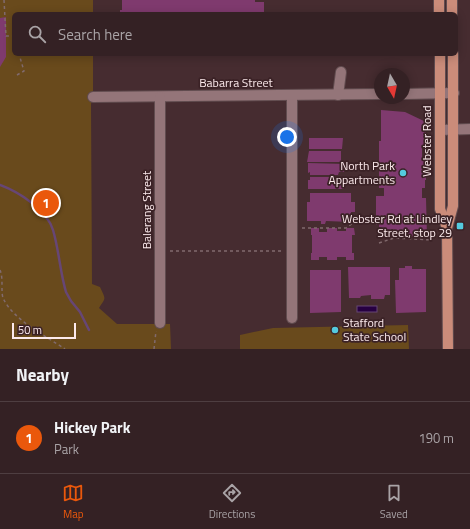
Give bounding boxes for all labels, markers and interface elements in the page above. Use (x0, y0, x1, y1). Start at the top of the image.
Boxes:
search box (12, 12, 458, 56)
icon: search (26, 23, 48, 45)
text: Search here (58, 23, 132, 46)
north arrow (374, 68, 410, 104)
street label: Babarra Street (199, 73, 274, 92)
street label: Webster Road (417, 105, 436, 177)
your location (277, 127, 297, 147)
place label: North Park Appartments (329, 156, 395, 189)
marker: North Park Appartments (398, 168, 408, 178)
street label: Balerang Street (137, 170, 156, 249)
pin: 1 (33, 188, 59, 218)
place label: Webster Rd at Lindley Street, stop 29 (342, 209, 452, 242)
marker: Webster Rd at Lindley Street, stop 29 (455, 221, 465, 231)
place label: Stafford State School (343, 313, 406, 346)
scale bar (12, 321, 76, 340)
text: 50 m (18, 322, 42, 338)
marker: Stafford State School (330, 325, 340, 335)
text: Nearby (16, 362, 69, 388)
text: Hickey Park (54, 416, 130, 439)
text: 1 (25, 428, 33, 448)
text: 190 m (418, 428, 454, 448)
text: Park (54, 439, 79, 459)
tab: Map (62, 482, 84, 522)
tab: Directions (209, 482, 255, 522)
tab: Saved (380, 482, 408, 522)

